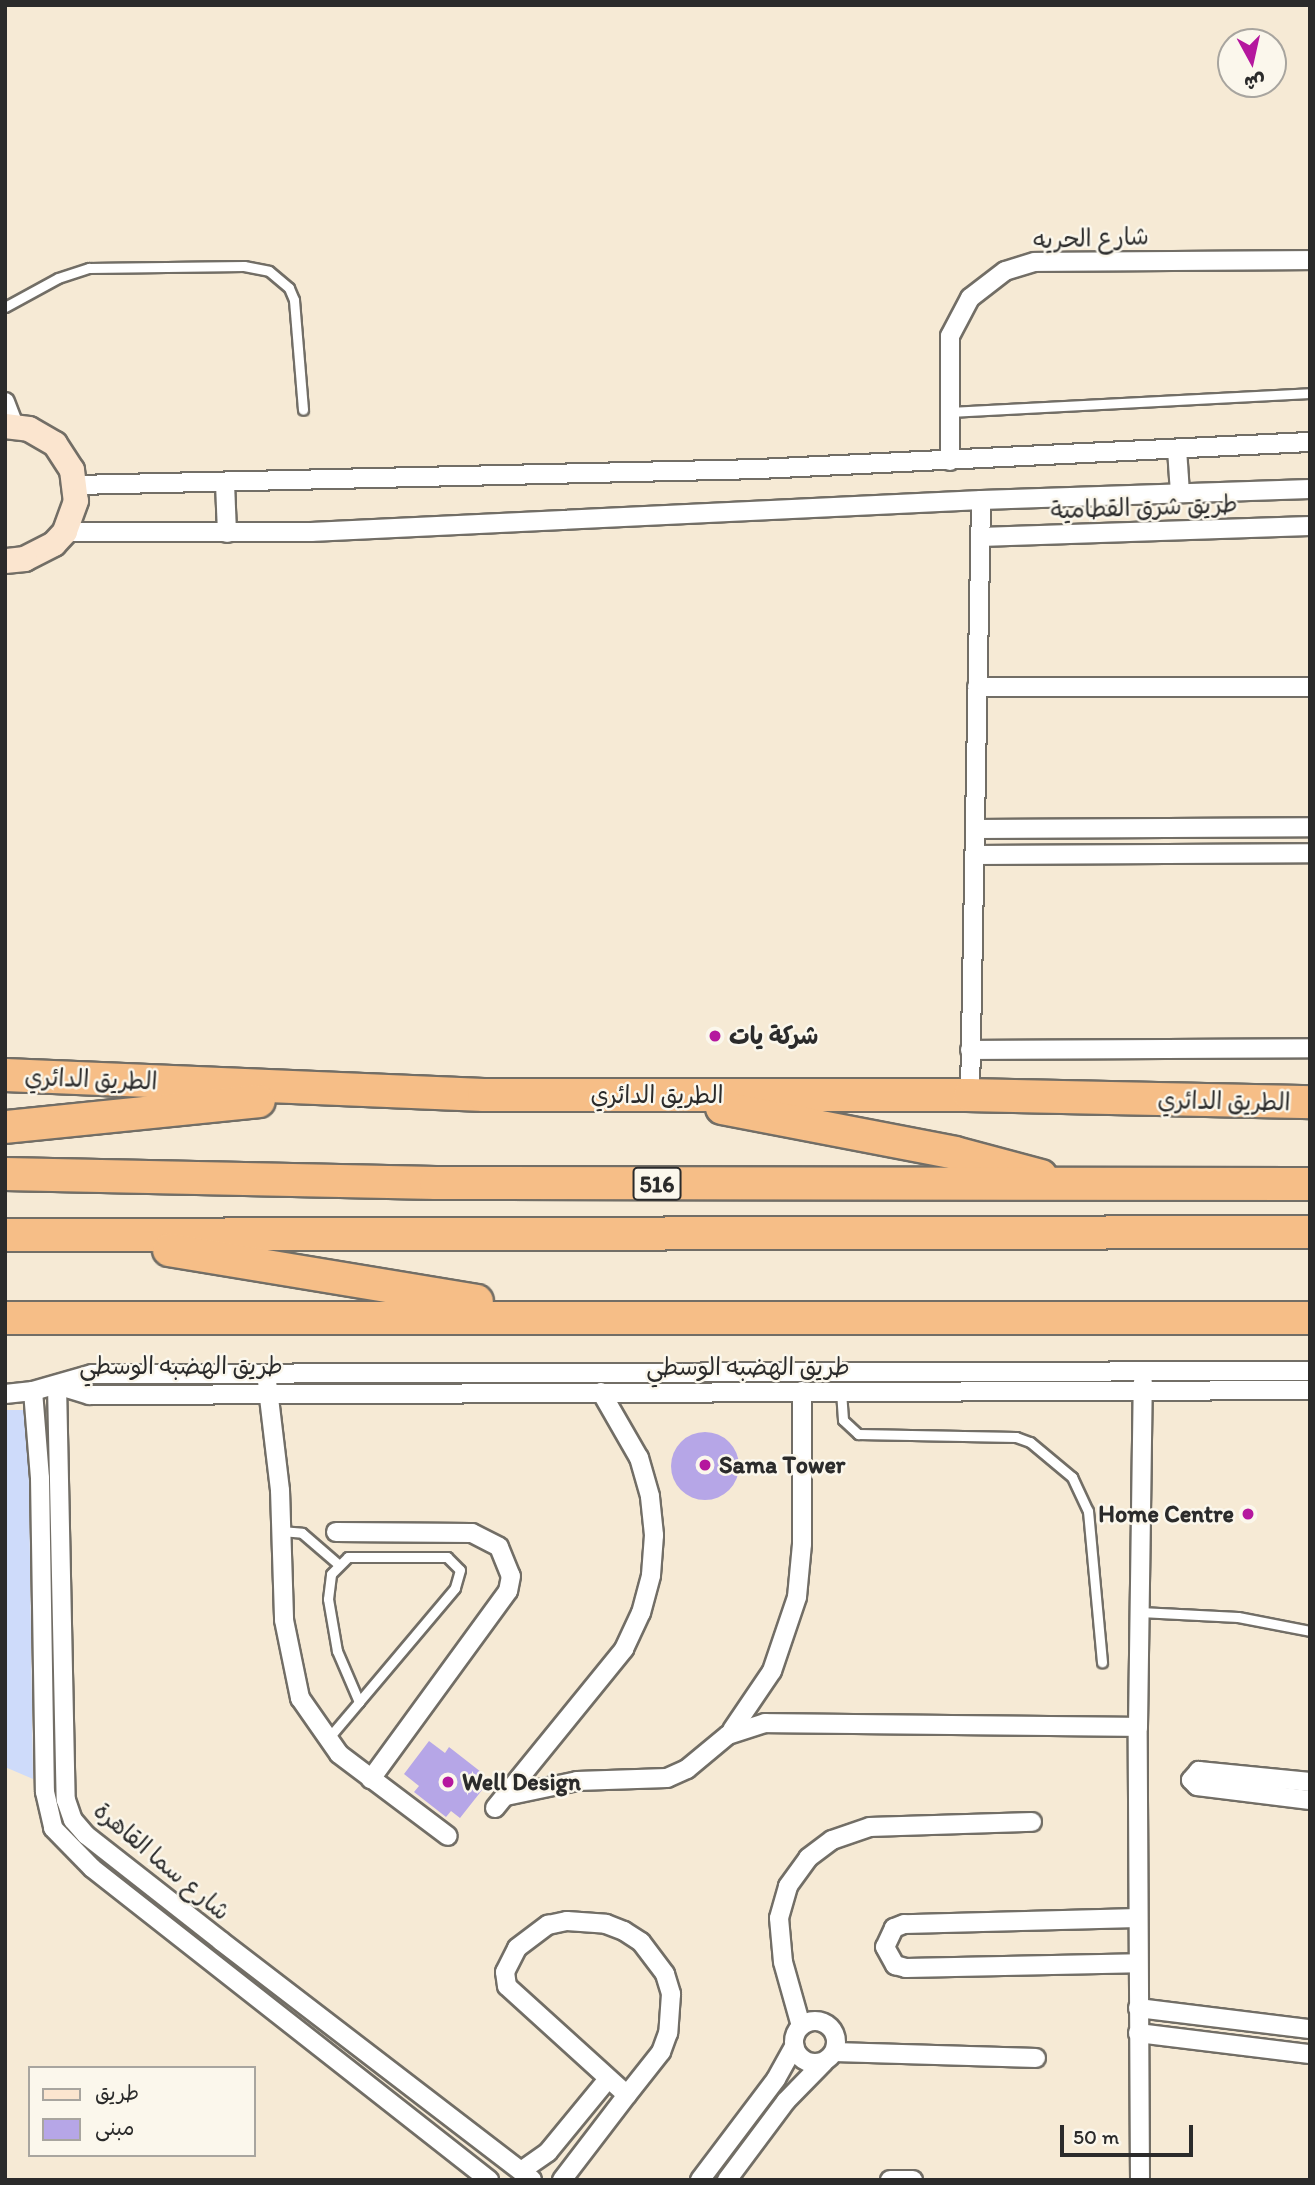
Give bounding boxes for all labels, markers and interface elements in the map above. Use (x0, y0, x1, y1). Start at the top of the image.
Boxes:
north arrow (1217, 28, 1287, 98)
text: ش (1243, 69, 1267, 95)
street label: شارع الحريه (1033, 222, 1149, 254)
street label: طريق شرق القطامية (1050, 489, 1238, 525)
place label: شركة يات (729, 1022, 818, 1050)
marker: شركة يات (707, 1028, 723, 1044)
street label: الطريق الدائري (24, 1062, 158, 1096)
street label: الطريق الدائري (591, 1081, 723, 1109)
street label: الطريق الدائري (1157, 1085, 1291, 1117)
road number: 516 (632, 1164, 682, 1204)
street label: طريق الهضبه الوسطي (79, 1352, 283, 1380)
street label: طريق الهضبه الوسطي (646, 1353, 850, 1381)
place label: Sama Tower (719, 1451, 843, 1479)
marker: Sama Tower (697, 1457, 713, 1473)
place label: Home Centre (1098, 1500, 1234, 1528)
marker: Home Centre (1240, 1506, 1256, 1522)
place label: Well Design (462, 1768, 582, 1796)
marker: Well Design (440, 1774, 456, 1790)
street label: شارع سما القاهرة (88, 1796, 236, 1926)
legend (28, 2066, 256, 2157)
text: طريق (95, 2080, 139, 2105)
scale bar (1063, 2112, 1196, 2156)
text: مبنى (95, 2115, 134, 2140)
text: 50 m (1073, 2124, 1119, 2149)

